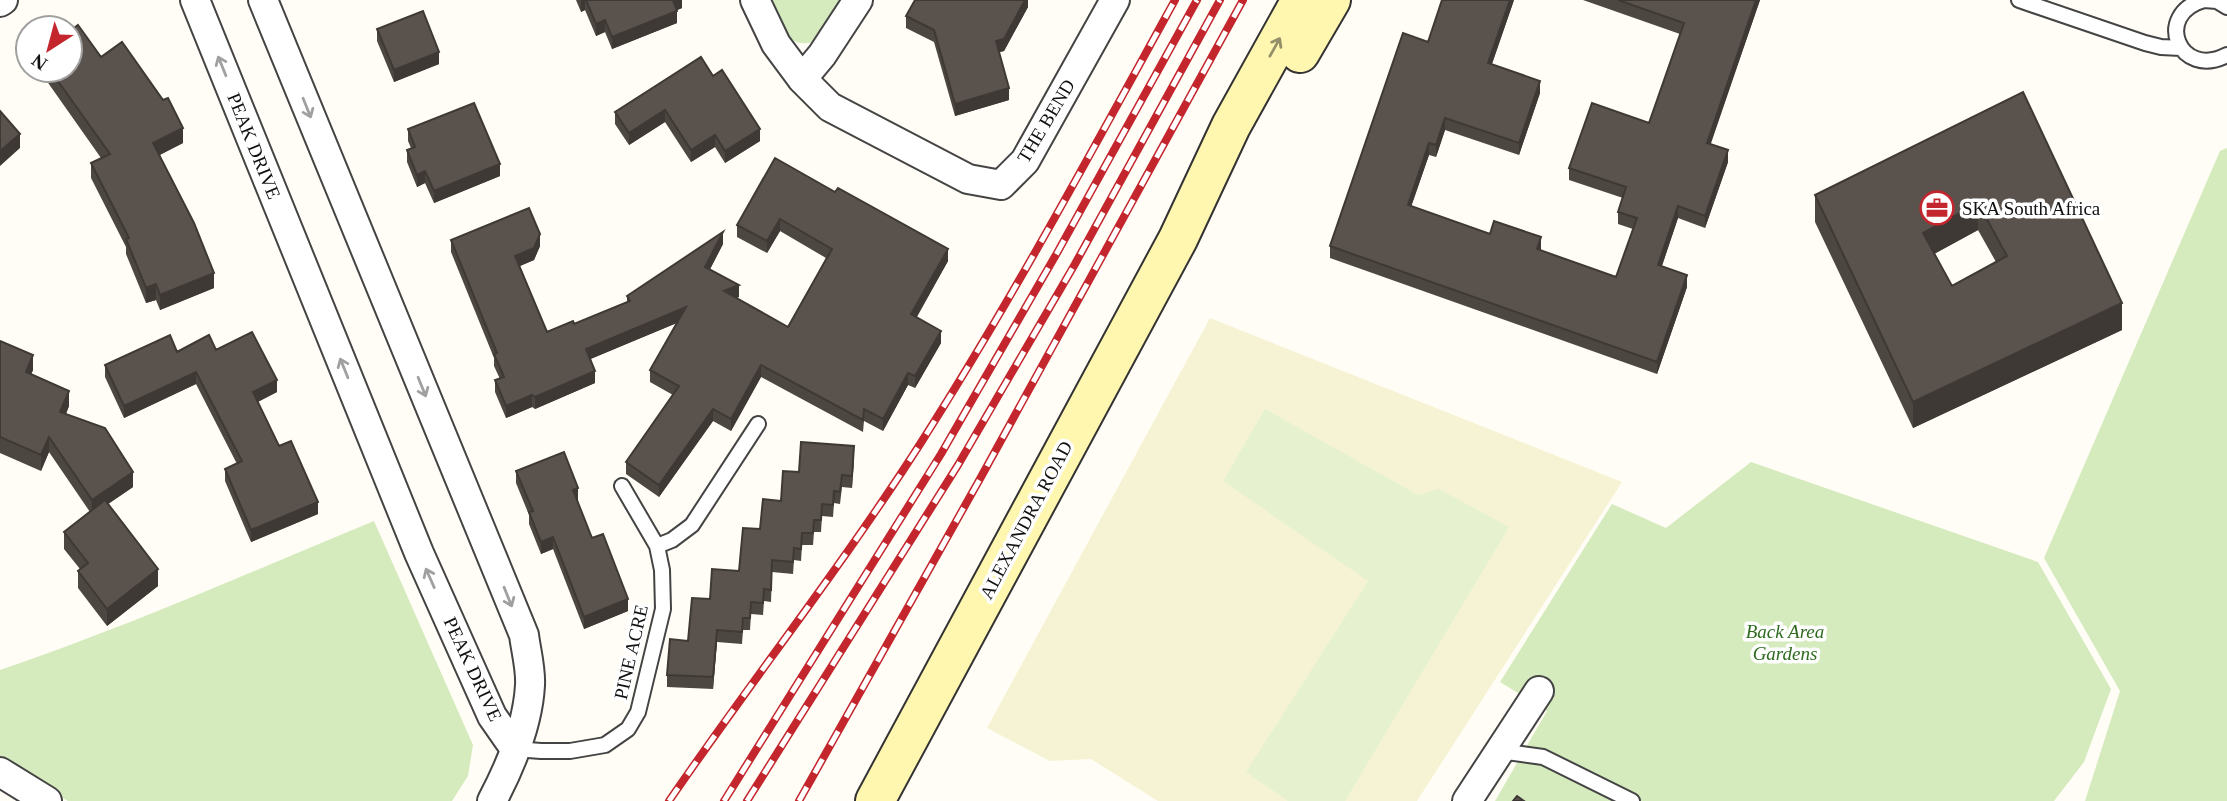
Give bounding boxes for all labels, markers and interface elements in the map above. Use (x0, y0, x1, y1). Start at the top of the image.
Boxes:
north arrow (14, 14, 84, 84)
one-way arrow (1268, 37, 1282, 57)
text: N (27, 50, 51, 75)
one-way arrow (214, 55, 227, 77)
street label: THE BEND (1013, 76, 1079, 166)
street label: PEAK DRIVE (223, 90, 285, 202)
one-way arrow (302, 97, 315, 119)
office icon: SKA South Africa (1918, 189, 1956, 227)
place label: SKA South Africa (1962, 198, 2101, 219)
one-way arrow (337, 357, 350, 379)
one-way arrow (416, 376, 429, 397)
street label: ALEXANDRA ROAD (975, 437, 1077, 603)
one-way arrow (423, 568, 436, 589)
one-way arrow (502, 586, 515, 608)
street label: PINE ACRE (610, 603, 652, 701)
street label: PEAK DRIVE (440, 614, 506, 724)
park label: Back Area Gardens (1746, 621, 1824, 664)

